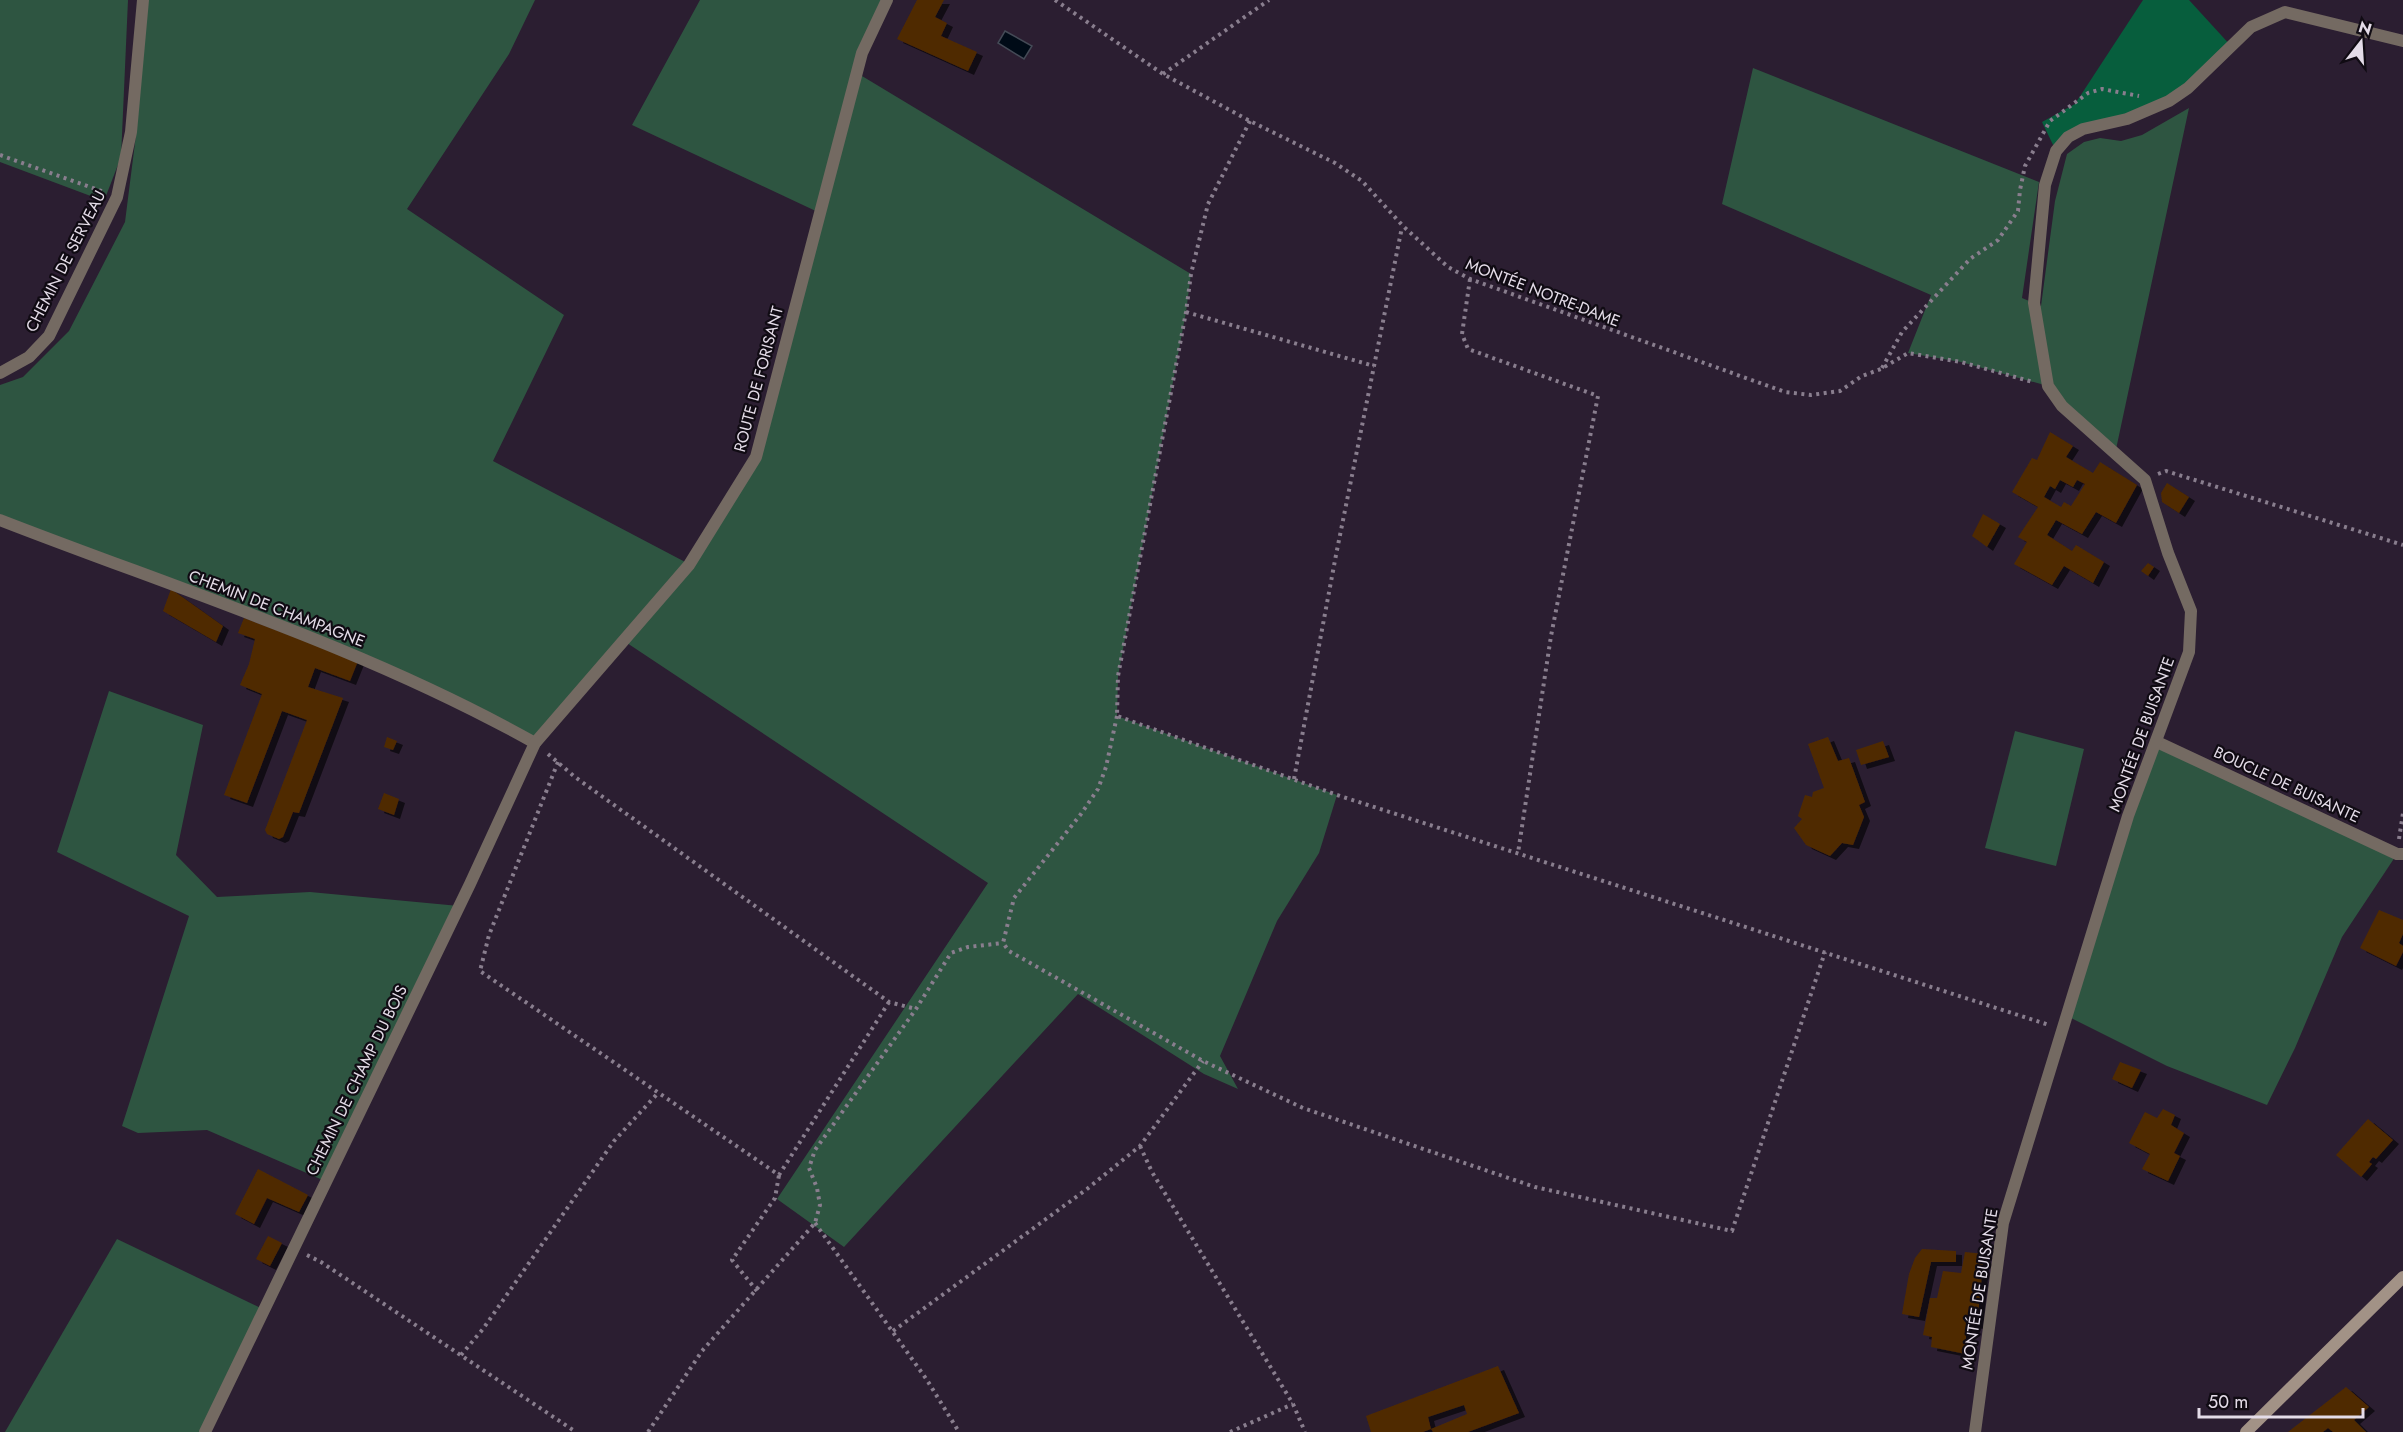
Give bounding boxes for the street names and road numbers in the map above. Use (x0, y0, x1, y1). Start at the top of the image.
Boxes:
street label: CHEMIN DE SERVEAU (20, 186, 111, 336)
street label: MONTÉE NOTRE-DAME (1462, 252, 1623, 333)
street label: ROUTE DE FORISANT (728, 303, 789, 454)
street label: CHEMIN DE CHAMPAGNE (185, 564, 368, 653)
street label: MONTÉE DE BUISANTE (2103, 654, 2180, 815)
street label: BOUCLE DE BUISANTE (2210, 741, 2364, 828)
street label: CHEMIN DE CHAMP DU BOIS (300, 981, 413, 1179)
street label: MONTÉE DE BUISANTE (1955, 1207, 2004, 1371)

